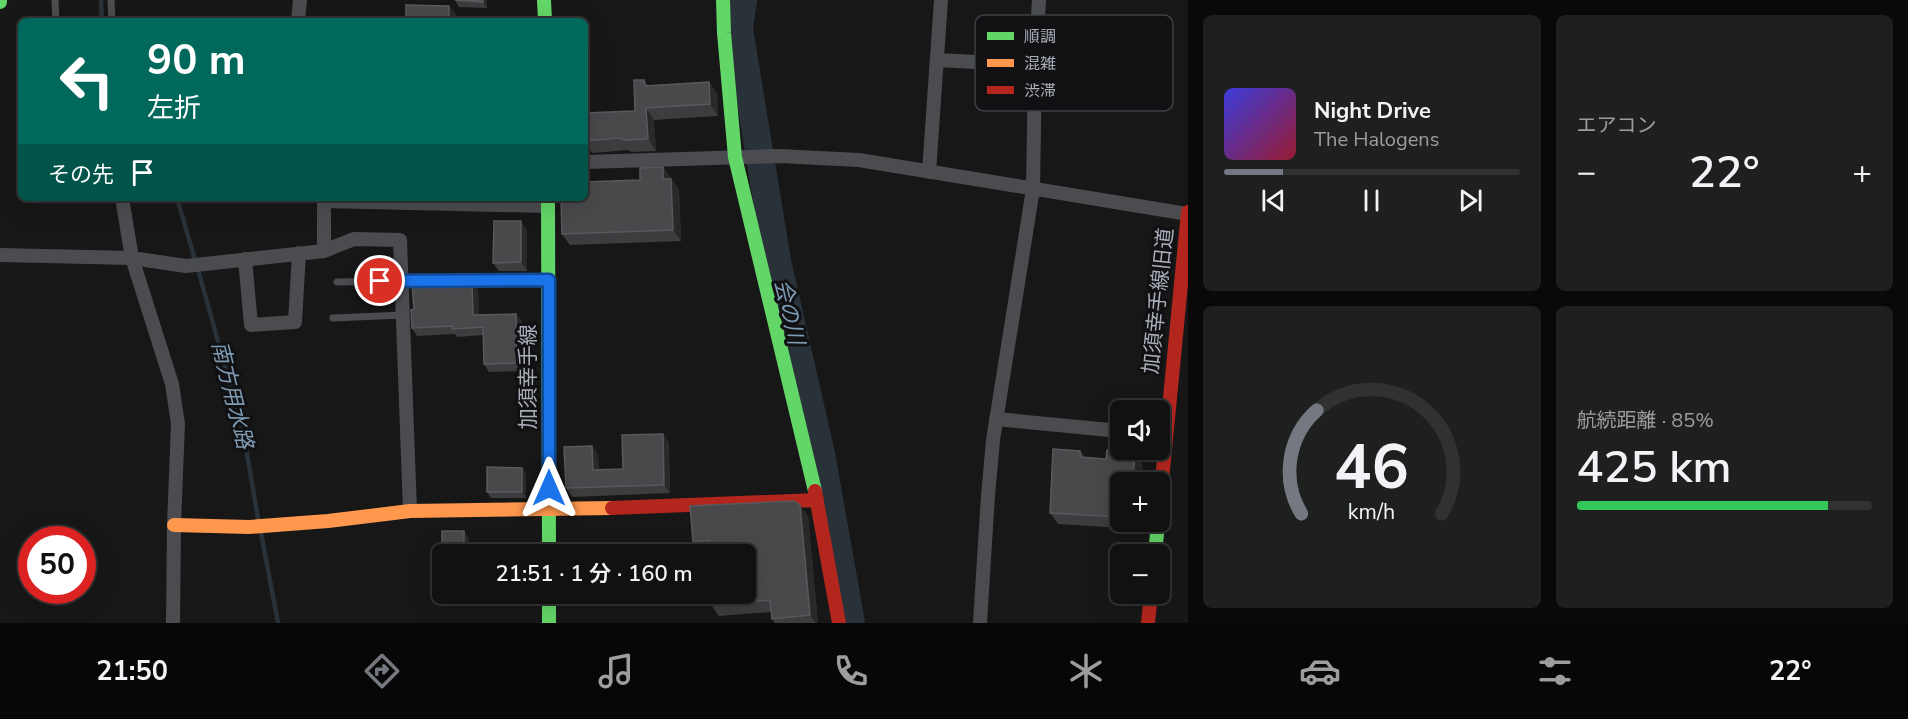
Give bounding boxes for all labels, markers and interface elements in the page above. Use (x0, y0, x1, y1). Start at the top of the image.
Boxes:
legend (975, 15, 1173, 111)
text: 順調 (1024, 26, 1056, 48)
text: 90 m (147, 32, 246, 89)
icon: left (48, 42, 126, 120)
text: 混雑 (1024, 53, 1056, 75)
text: 渋滞 (1024, 80, 1056, 102)
text: 左折 (147, 90, 201, 127)
text: Night Drive (1314, 96, 1431, 126)
text: エアコン (1577, 112, 1657, 139)
text: The Halogens (1314, 126, 1439, 153)
text: 22° (1689, 142, 1760, 203)
text: − (1577, 150, 1596, 195)
text: + (1852, 150, 1872, 195)
icon: arrive (126, 156, 159, 189)
text: その先 (48, 160, 114, 190)
icon: previous (1257, 184, 1290, 217)
icon: pause (1355, 184, 1388, 217)
icon: next (1454, 184, 1487, 217)
street label: 加須幸手線旧道 (1136, 226, 1180, 376)
pin (354, 255, 405, 306)
icon: arrive (363, 264, 396, 297)
water label: 会の川 (767, 276, 811, 349)
street label: 加須幸手線 (514, 325, 542, 430)
water label: 南方用水路 (204, 338, 260, 454)
map controls (1110, 400, 1170, 604)
button: sound (1110, 400, 1170, 460)
text: 航続距離 · 85% (1577, 407, 1714, 434)
text: 46 (1334, 425, 1409, 510)
text: 425 km (1577, 437, 1732, 498)
position arrow (517, 456, 581, 520)
button: + (1110, 472, 1170, 532)
text: km/h (1348, 497, 1395, 527)
speed limit sign: 50 (18, 526, 96, 604)
button: − (1110, 544, 1170, 604)
text: 21:51 · 1 分 · 160 m (495, 559, 693, 589)
icon: directions (361, 650, 403, 692)
icon: music (595, 650, 637, 692)
icon: phone (830, 650, 872, 692)
icon: climate (1065, 650, 1107, 692)
icon: car (1299, 650, 1341, 692)
icon: filters (1534, 650, 1576, 692)
text: 21:50 (96, 653, 168, 690)
text: 22° (1769, 653, 1812, 690)

